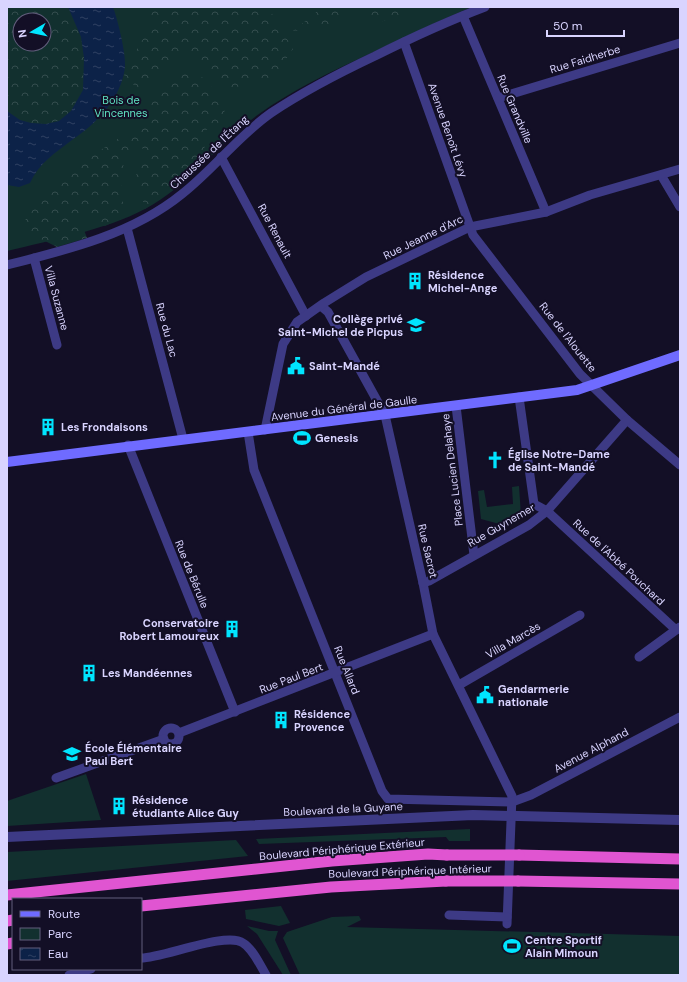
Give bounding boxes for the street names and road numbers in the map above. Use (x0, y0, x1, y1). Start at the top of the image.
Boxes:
street label: Rue Faidherbe (548, 42, 622, 76)
street label: Rue Grandville (494, 73, 536, 145)
street label: Avenue Benoît Lévy (425, 81, 471, 179)
street label: Chaussée de l'Étang (167, 112, 251, 192)
street label: Rue Renault (255, 201, 295, 261)
street label: Rue Jeanne d'Arc (381, 212, 465, 262)
street label: Villa Suzanne (42, 264, 72, 332)
street label: Rue de l'Alouette (536, 299, 600, 375)
street label: Rue du Lac (153, 301, 181, 359)
street label: Avenue du Général de Gaulle (270, 392, 418, 424)
street label: Place Lucien Delahaye (438, 413, 466, 527)
street label: Rue Guynemer (465, 500, 537, 550)
street label: Rue de l'Abbé Pouchard (570, 516, 668, 608)
street label: Rue Sacrot (415, 523, 441, 579)
street label: Rue de Bérulle (172, 538, 212, 610)
street label: Villa Marcès (483, 619, 543, 661)
street label: Rue Allard (331, 644, 363, 696)
street label: Rue Paul Bert (257, 659, 325, 697)
street label: Avenue Alphand (551, 724, 631, 776)
street label: Boulevard de la Guyane (283, 799, 403, 819)
street label: Boulevard Périphérique Extérieur (259, 835, 425, 863)
street label: Boulevard Périphérique Intérieur (328, 861, 492, 881)

